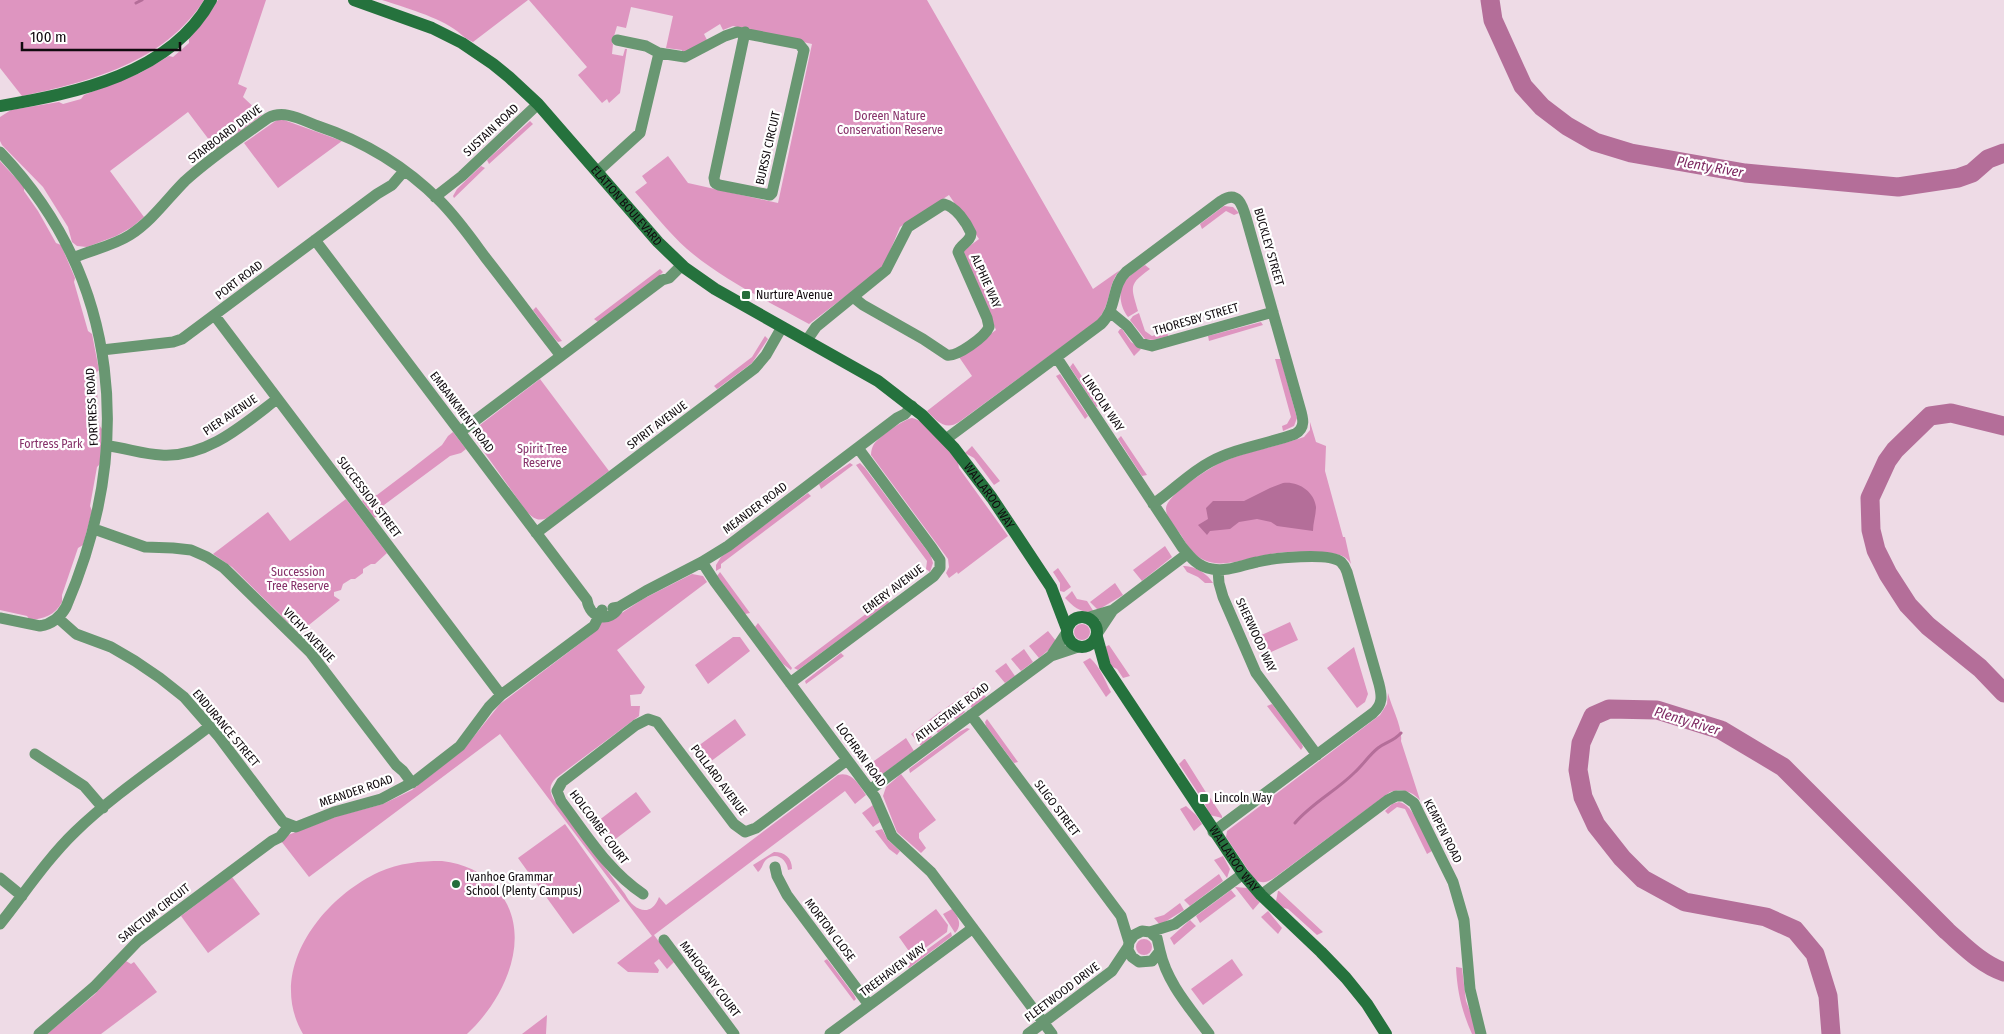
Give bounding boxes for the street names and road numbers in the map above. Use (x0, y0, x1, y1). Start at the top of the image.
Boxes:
street label: SUSTAIN ROAD (461, 101, 521, 159)
street label: STARBOARD DRIVE (185, 102, 265, 166)
street label: BURSSI CIRCUIT (753, 109, 783, 186)
street label: ELATION BOULEVARD (588, 163, 665, 249)
street label: BUCKLEY STREET (1251, 206, 1287, 288)
street label: ALPHIE WAY (968, 252, 1004, 310)
street label: PORT ROAD (213, 258, 265, 302)
street label: THORESBY STREET (1152, 300, 1241, 338)
street label: FORTRESS ROAD (83, 368, 101, 446)
street label: EMBANKMENT ROAD (427, 369, 497, 455)
street label: LINCOLN WAY (1079, 372, 1127, 434)
street label: PIER AVENUE (200, 392, 260, 438)
street label: SPIRIT AVENUE (624, 398, 690, 452)
street label: SUCCESSION STREET (334, 454, 404, 541)
street label: WALLAROO WAY (961, 460, 1017, 531)
street label: MEANDER ROAD (720, 479, 790, 537)
street label: EMERY AVENUE (860, 561, 927, 616)
street label: SHERWOOD WAY (1233, 596, 1279, 674)
street label: VICHY AVENUE (280, 605, 338, 665)
street label: ATHLESTANE ROAD (912, 680, 992, 744)
street label: ENDURANCE STREET (190, 687, 263, 770)
street label: LOCHRAN ROAD (833, 720, 889, 790)
street label: POLLARD AVENUE (688, 742, 750, 818)
street label: MEANDER ROAD (317, 772, 395, 810)
street label: SLIGO STREET (1031, 777, 1083, 839)
street label: HOLCOMBE COURT (567, 787, 632, 867)
street label: KEMPEN ROAD (1421, 797, 1465, 865)
street label: WALLAROO WAY (1206, 823, 1262, 894)
street label: SANCTUM CIRCUIT (115, 880, 193, 945)
street label: MORTON CLOSE (802, 896, 858, 964)
street label: MAHOGANY COURT (677, 938, 743, 1020)
street label: TREEHAVEN WAY (857, 941, 929, 999)
street label: FLEETWOOD DRIVE (1022, 959, 1102, 1025)

